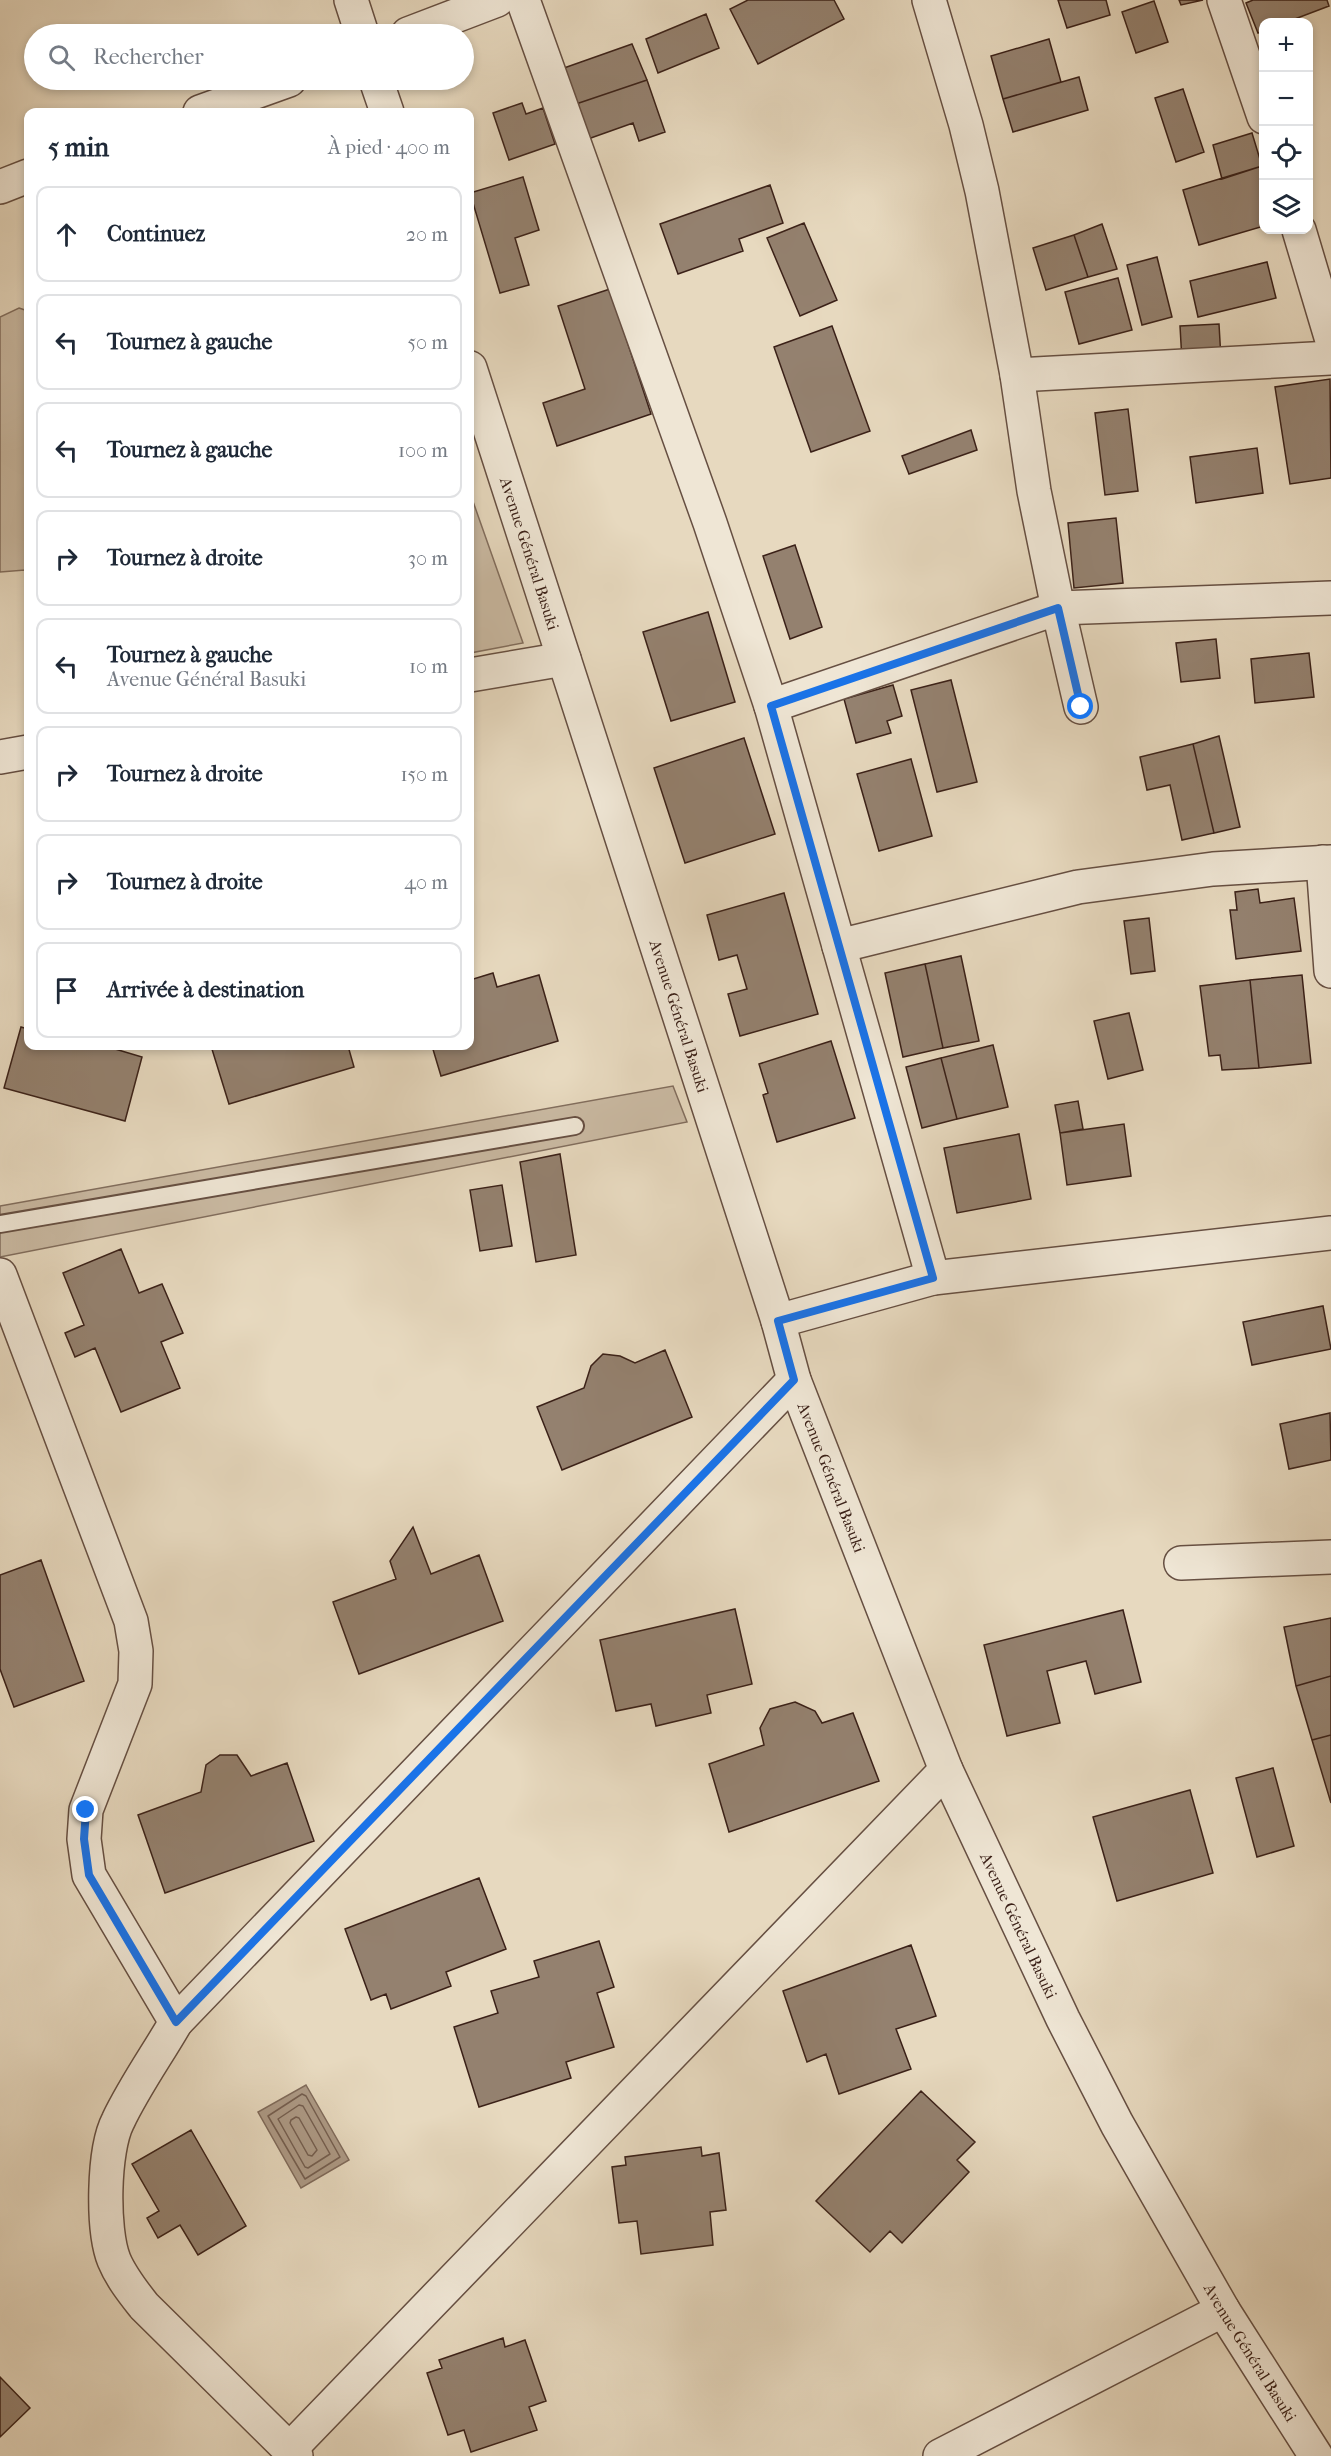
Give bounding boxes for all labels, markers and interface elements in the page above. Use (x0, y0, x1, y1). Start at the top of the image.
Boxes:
map controls (1259, 18, 1313, 234)
button: + (1259, 18, 1313, 72)
search box (24, 24, 474, 90)
icon: search (45, 41, 78, 74)
text: Rechercher (93, 44, 204, 70)
button: − (1259, 72, 1313, 126)
button: locate (1259, 126, 1313, 180)
text: 5 min (48, 132, 109, 163)
text: À pied · 400 m (328, 136, 450, 159)
button: layers (1259, 180, 1313, 234)
icon: ahead (50, 218, 83, 251)
text: Continuez (107, 221, 205, 247)
text: 20 m (406, 223, 448, 246)
icon: left (50, 326, 83, 359)
text: Tournez à gauche (107, 329, 272, 355)
text: 50 m (407, 331, 448, 354)
icon: left (50, 434, 83, 467)
text: Tournez à gauche (107, 437, 272, 463)
text: 100 m (398, 439, 448, 462)
street label: Avenue Général Basuki (496, 474, 563, 633)
icon: right (50, 542, 83, 575)
text: Tournez à droite (107, 545, 263, 571)
text: 30 m (408, 547, 448, 570)
text: Tournez à gauche (107, 642, 272, 668)
icon: left (50, 650, 83, 683)
text: 10 m (409, 655, 448, 678)
text: Avenue Général Basuki (107, 668, 306, 691)
route start (1067, 693, 1093, 719)
icon: right (50, 758, 83, 791)
text: Tournez à droite (107, 761, 263, 787)
text: 150 m (400, 763, 448, 786)
icon: right (50, 866, 83, 899)
text: Tournez à droite (107, 869, 263, 895)
text: 40 m (404, 871, 448, 894)
street label: Avenue Général Basuki (645, 936, 713, 1095)
icon: arrive (50, 974, 83, 1007)
text: Arrivée à destination (107, 977, 304, 1003)
street label: Avenue Général Basuki (793, 1399, 869, 1555)
route end (72, 1796, 98, 1822)
street label: Avenue Général Basuki (976, 1849, 1061, 2002)
street label: Avenue Général Basuki (1199, 2279, 1301, 2425)

